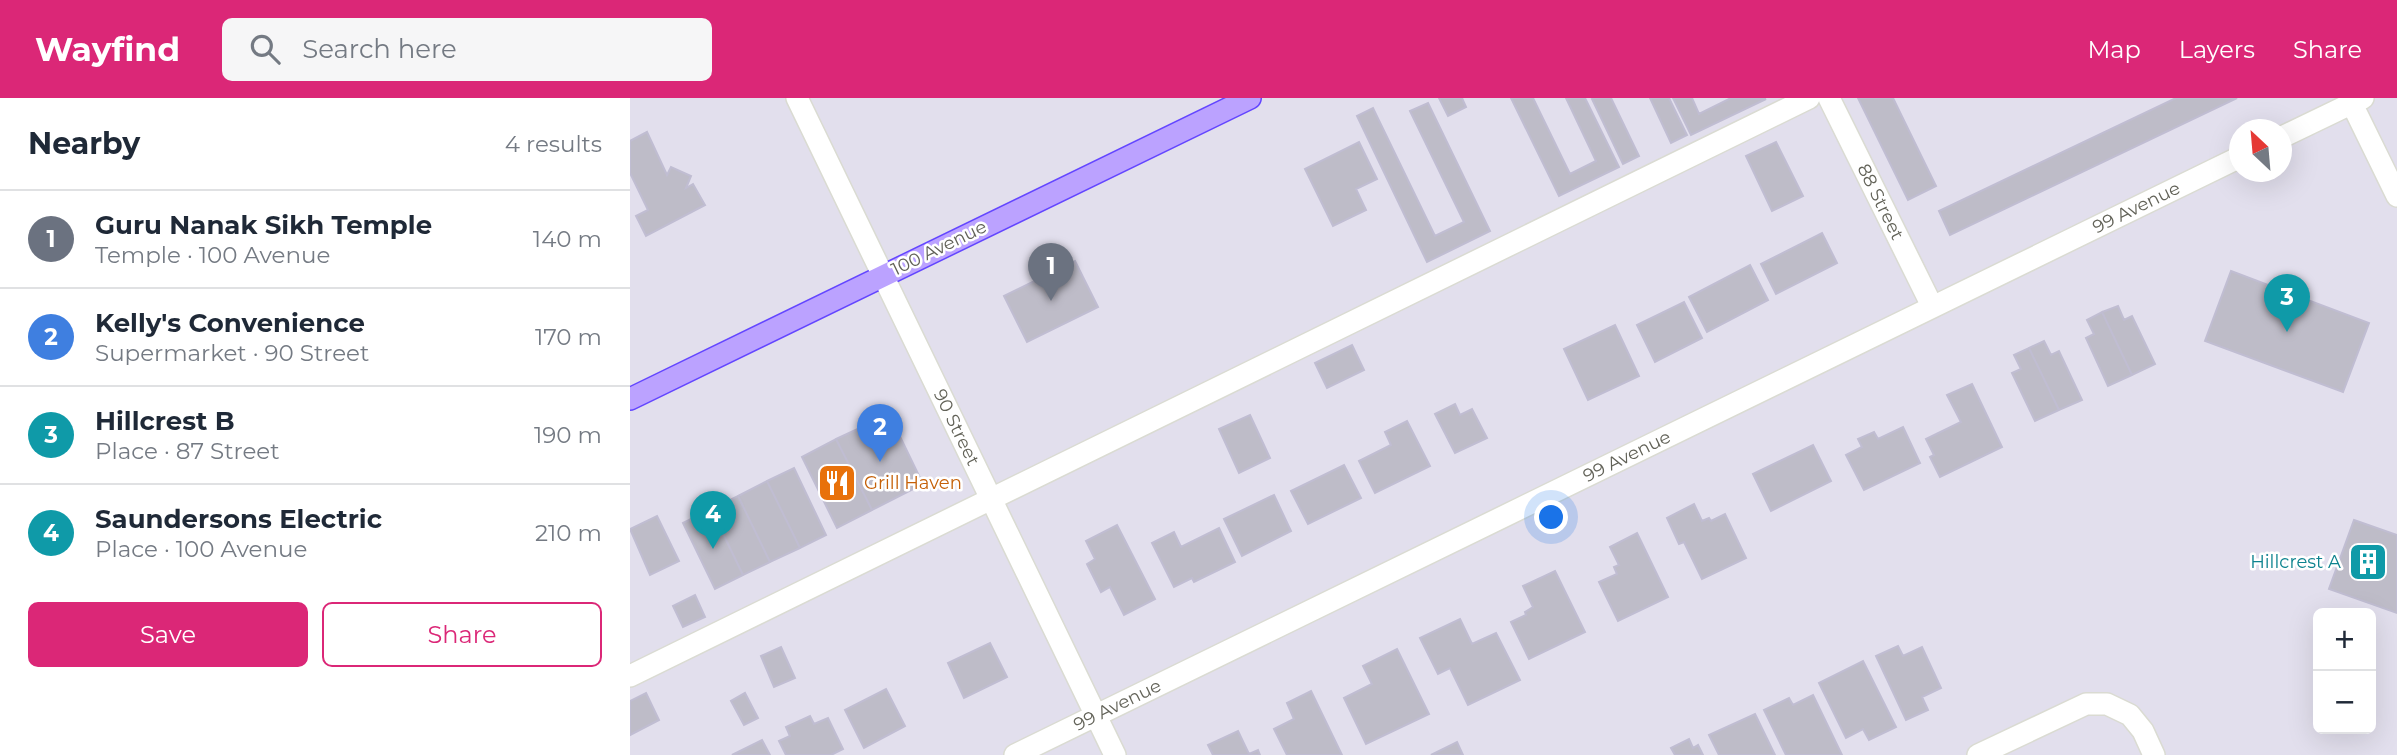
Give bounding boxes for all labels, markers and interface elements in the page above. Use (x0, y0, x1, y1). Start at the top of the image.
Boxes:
search box (222, 18, 712, 81)
text: Wayfind (35, 29, 180, 69)
icon: search (246, 30, 284, 68)
text: Search here (302, 33, 457, 65)
text: Map (2087, 35, 2141, 64)
text: Layers (2179, 35, 2255, 64)
text: Share (2293, 35, 2362, 64)
north arrow (2229, 119, 2292, 182)
text: Nearby (28, 125, 140, 162)
text: 4 results (505, 130, 602, 158)
street label: 88 Street (1852, 160, 1909, 244)
street label: 99 Avenue (2089, 177, 2184, 238)
text: Guru Nanak Sikh Temple (95, 209, 432, 241)
street label: 100 Avenue (888, 215, 990, 280)
text: 1 (46, 225, 56, 253)
text: 140 m (533, 225, 602, 253)
text: Temple · 100 Avenue (95, 241, 330, 269)
pin: 1 (1028, 243, 1074, 301)
pin: 3 (2264, 274, 2310, 332)
text: Kelly's Convenience (95, 307, 365, 339)
text: 2 (44, 323, 58, 351)
text: 170 m (535, 323, 602, 351)
text: Supermarket · 90 Street (95, 339, 369, 367)
street label: 90 Street (929, 386, 984, 469)
pin: 2 (857, 404, 903, 462)
text: Hillcrest B (95, 405, 235, 437)
text: 3 (44, 421, 58, 449)
text: 190 m (534, 421, 602, 449)
street label: 99 Avenue (1580, 426, 1674, 487)
text: Place · 87 Street (95, 437, 280, 465)
restaurant icon: Grill Haven (816, 462, 858, 504)
place label: Grill Haven (864, 472, 962, 494)
pin: 4 (690, 491, 736, 549)
your location (1534, 500, 1568, 534)
text: Saundersons Electric (95, 503, 382, 535)
text: 4 (43, 519, 59, 547)
text: 210 m (535, 519, 602, 547)
text: Place · 100 Avenue (95, 535, 307, 563)
building icon: Hillcrest A (2347, 541, 2389, 583)
place label: Hillcrest A (2250, 551, 2341, 573)
button: Save (28, 602, 308, 667)
button: Share (322, 602, 602, 667)
map controls (2313, 608, 2376, 734)
button: + (2313, 608, 2376, 671)
button: − (2313, 671, 2376, 734)
street label: 99 Avenue (1070, 674, 1165, 736)

